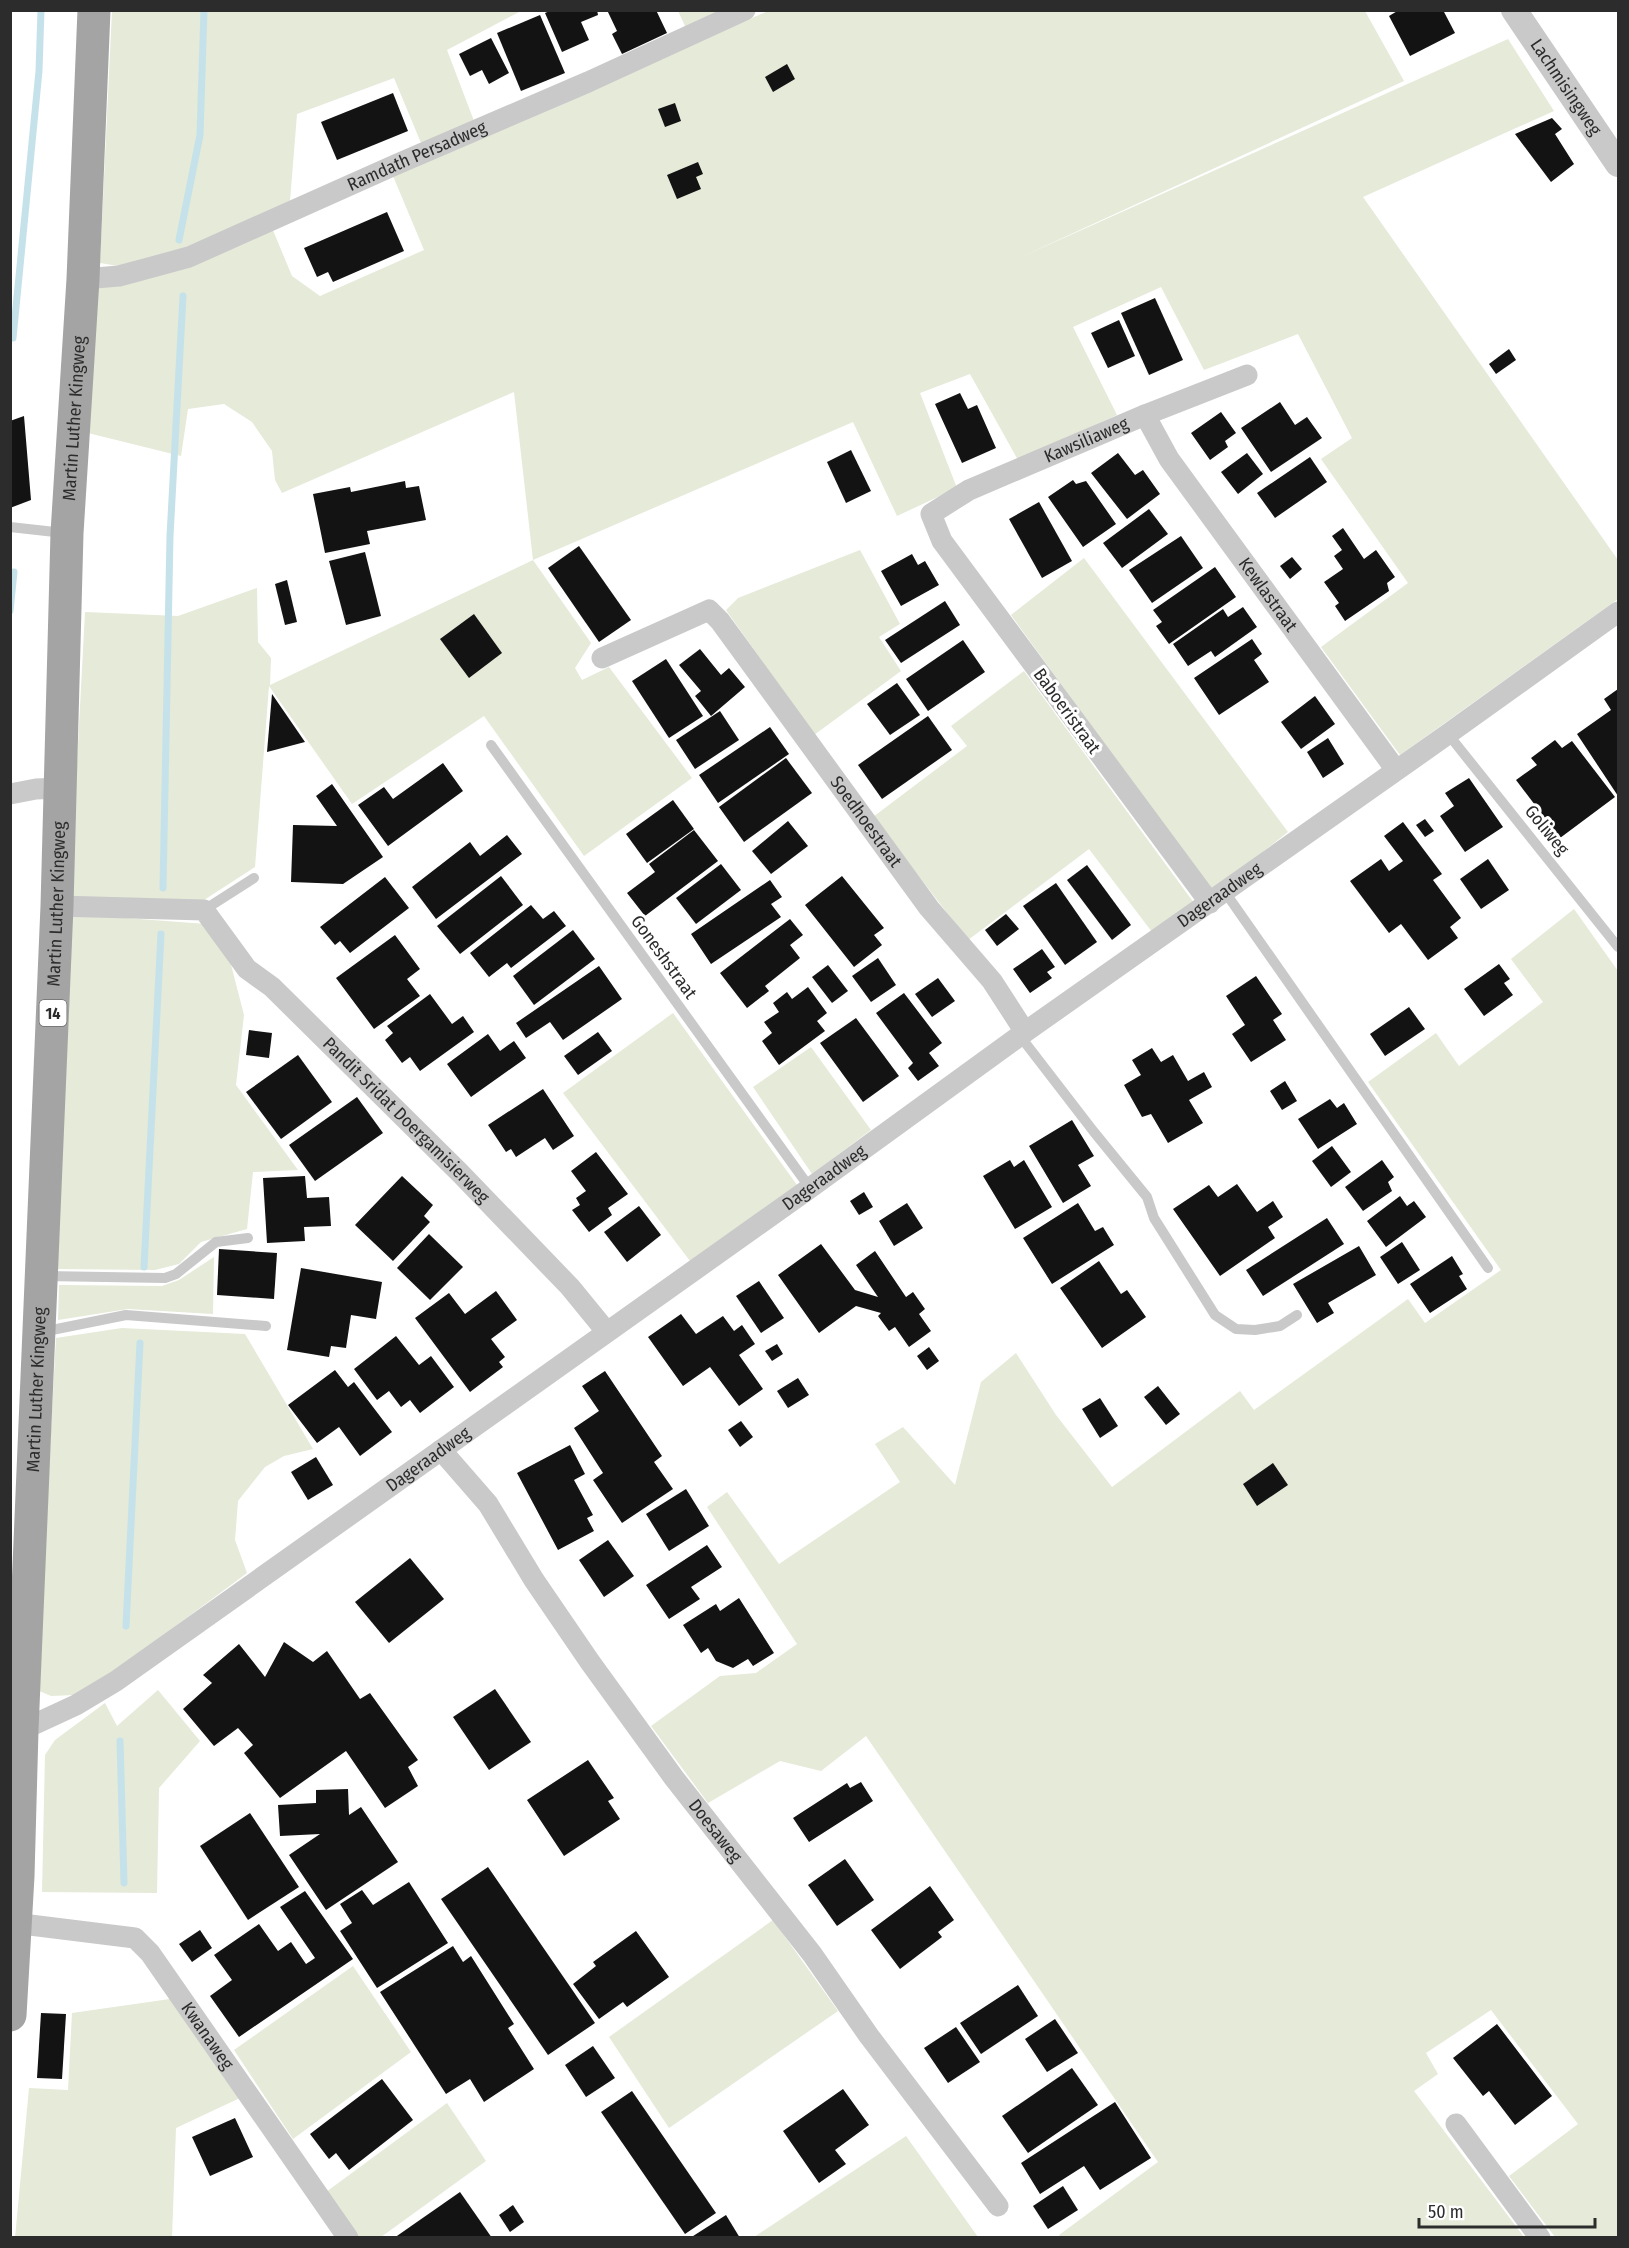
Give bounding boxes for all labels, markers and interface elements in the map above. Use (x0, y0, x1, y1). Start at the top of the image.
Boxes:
street label: Lachmisingweg (1526, 35, 1607, 140)
street label: Ramdath Persadweg (344, 116, 490, 196)
street label: Martin Luther Kingweg (58, 335, 90, 502)
street label: Kawsiliaweg (1041, 412, 1132, 468)
street label: Kewlastraat (1234, 553, 1302, 636)
street label: Baboeristraat (1029, 664, 1105, 758)
street label: Soedhoestraat (826, 772, 907, 872)
street label: Goliweg (1520, 800, 1574, 860)
street label: Martin Luther Kingweg (43, 821, 70, 987)
street label: Dageraadweg (1173, 857, 1266, 932)
street label: Goneshstraat (626, 911, 702, 1003)
road number: 14 (40, 1000, 66, 1026)
street label: Pandit Sridat Doergamisierweg (318, 1033, 495, 1208)
street label: Dageraadweg (778, 1140, 871, 1215)
street label: Martin Luther Kingweg (22, 1306, 51, 1473)
street label: Dageraadweg (382, 1422, 475, 1497)
street label: Doesaweg (684, 1795, 747, 1867)
street label: Kwanaweg (176, 1998, 239, 2074)
scale bar (1419, 2191, 1594, 2229)
text: 50 m (1428, 2201, 1464, 2223)

